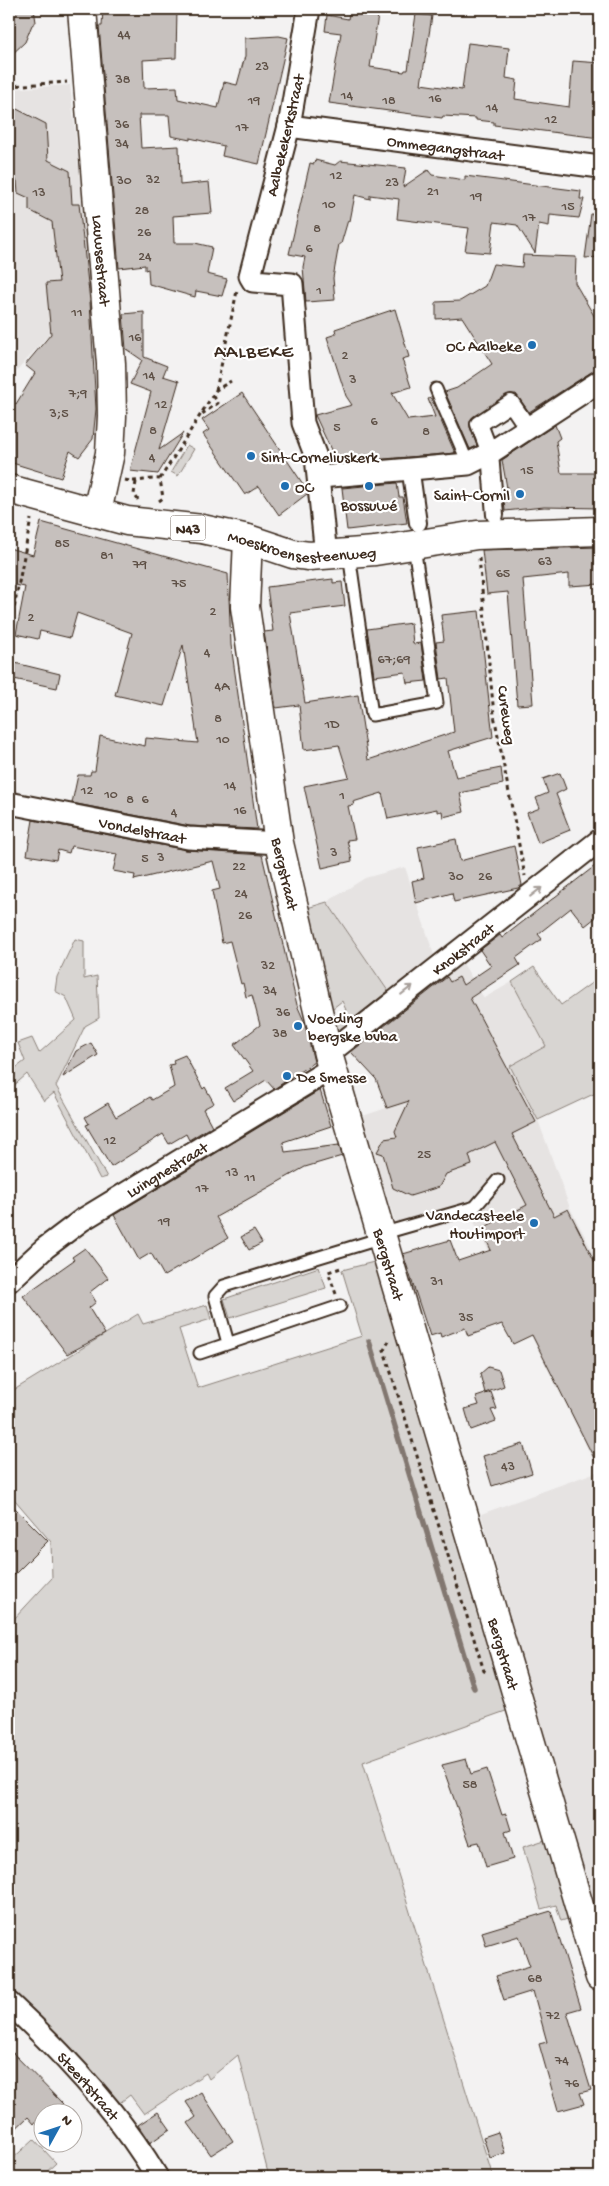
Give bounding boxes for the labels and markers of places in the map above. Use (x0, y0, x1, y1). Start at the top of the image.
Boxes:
place label: OC Aalbeke (446, 339, 523, 358)
marker: OC Aalbeke (526, 339, 538, 351)
marker: Sint-Corneliuskerk (245, 450, 257, 462)
place label: Sint-Corneliuskerk (261, 450, 380, 469)
marker: OC (279, 480, 291, 492)
place label: OC (295, 480, 315, 499)
marker: Bossuwé (363, 480, 375, 492)
place label: Saint-Cornil (434, 488, 510, 507)
marker: Saint-Cornil (514, 488, 526, 500)
place label: Bossuwé (340, 498, 398, 517)
place label: Voeding bergske bvba (307, 1011, 398, 1048)
marker: Voeding bergske bvba (292, 1020, 304, 1032)
marker: De Smesse (281, 1070, 293, 1082)
place label: De Smesse (296, 1070, 367, 1089)
place label: Vandecasteele Houtimport (425, 1208, 525, 1245)
marker: Vandecasteele Houtimport (528, 1217, 540, 1229)

